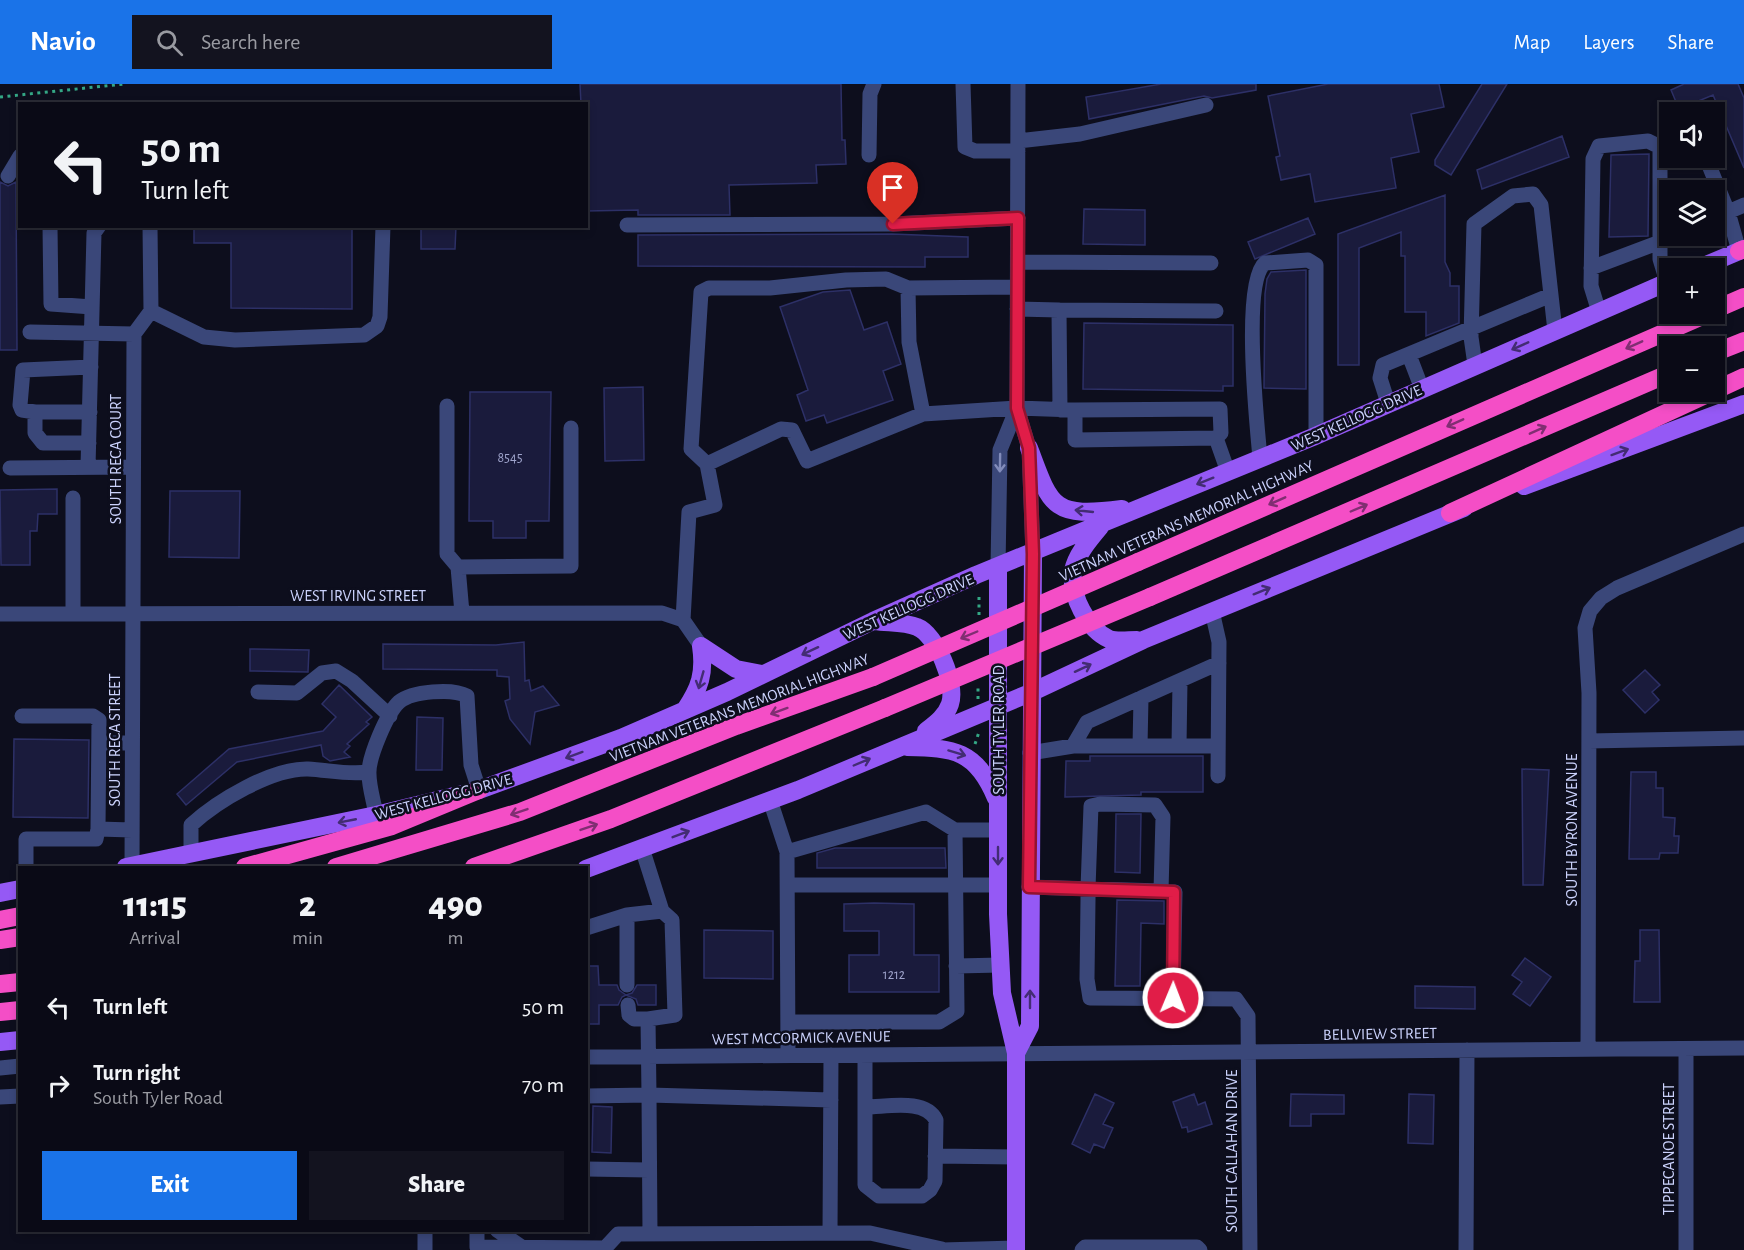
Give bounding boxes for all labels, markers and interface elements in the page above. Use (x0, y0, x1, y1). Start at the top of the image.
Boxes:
search box (132, 15, 552, 69)
icon: search (153, 26, 186, 59)
text: Navio (30, 28, 96, 56)
text: Search here (201, 31, 300, 53)
text: Map (1514, 32, 1550, 53)
text: Layers (1583, 32, 1634, 53)
text: Share (1667, 32, 1714, 53)
map controls (1659, 102, 1725, 402)
button: sound (1659, 102, 1725, 168)
icon: left (42, 126, 120, 204)
text: 50 m (141, 128, 221, 170)
pin (867, 162, 918, 224)
icon: arrive (876, 171, 909, 204)
text: Turn left (141, 177, 229, 204)
button: layers (1659, 180, 1725, 246)
button: + (1659, 258, 1725, 324)
button: − (1659, 336, 1725, 402)
one-way arrow (1626, 340, 1644, 352)
one-way arrow (1511, 341, 1529, 352)
street label: WEST KELLOGG DRIVE (1289, 382, 1424, 454)
street label: SOUTH RECA COURT (108, 394, 124, 524)
one-way arrow (1447, 418, 1465, 430)
one-way arrow (1528, 424, 1546, 435)
one-way arrow (1610, 445, 1629, 456)
house number: 8545 (497, 451, 523, 465)
one-way arrow (994, 452, 1006, 472)
street label: VIETNAM VETERANS MEMORIAL HIGHWAY (1057, 457, 1317, 585)
one-way arrow (1197, 476, 1215, 487)
one-way arrow (1268, 496, 1286, 508)
one-way arrow (1349, 502, 1367, 513)
one-way arrow (1075, 506, 1095, 517)
street label: WEST KELLOGG DRIVE (841, 571, 976, 643)
one-way arrow (1252, 585, 1271, 596)
street label: WEST IRVING STREET (290, 588, 426, 604)
one-way arrow (960, 630, 978, 642)
one-way arrow (802, 645, 820, 657)
street label: VIETNAM VETERANS MEMORIAL HIGHWAY (607, 651, 872, 765)
one-way arrow (1074, 662, 1092, 674)
street label: SOUTH TYLER ROAD (991, 665, 1007, 795)
one-way arrow (694, 670, 706, 689)
street label: SOUTH RECA STREET (107, 673, 123, 806)
one-way arrow (770, 706, 789, 717)
one-way arrow (947, 748, 966, 759)
one-way arrow (566, 750, 584, 761)
street label: SOUTH BYRON AVENUE (1564, 753, 1580, 906)
one-way arrow (852, 756, 871, 767)
street label: WEST KELLOGG DRIVE (373, 771, 514, 823)
one-way arrow (510, 808, 529, 819)
one-way arrow (338, 816, 358, 827)
one-way arrow (579, 821, 598, 832)
one-way arrow (671, 827, 689, 838)
one-way arrow (992, 846, 1004, 866)
text: 11:15 (123, 887, 187, 923)
text: 2 (299, 887, 316, 923)
text: 490 (428, 887, 483, 923)
text: Arrival (129, 928, 181, 948)
text: min (292, 928, 323, 948)
text: m (448, 928, 464, 948)
position arrow (1141, 966, 1205, 1030)
house number: 1212 (883, 968, 905, 982)
one-way arrow (1024, 989, 1036, 1009)
icon: left (42, 991, 75, 1024)
text: Turn left (93, 996, 167, 1018)
text: 50 m (522, 996, 564, 1018)
street label: BELLVIEW STREET (1323, 1025, 1437, 1043)
street label: WEST MCCORMICK AVENUE (712, 1028, 891, 1048)
text: Turn right (93, 1062, 180, 1084)
icon: right (42, 1069, 75, 1102)
street label: SOUTH CALLAHAN DRIVE (1224, 1069, 1240, 1233)
text: 70 m (522, 1074, 564, 1096)
street label: TIPPECANOE STREET (1661, 1083, 1677, 1215)
text: South Tyler Road (93, 1088, 223, 1108)
button: Exit (42, 1151, 297, 1220)
button: Share (309, 1151, 564, 1220)

